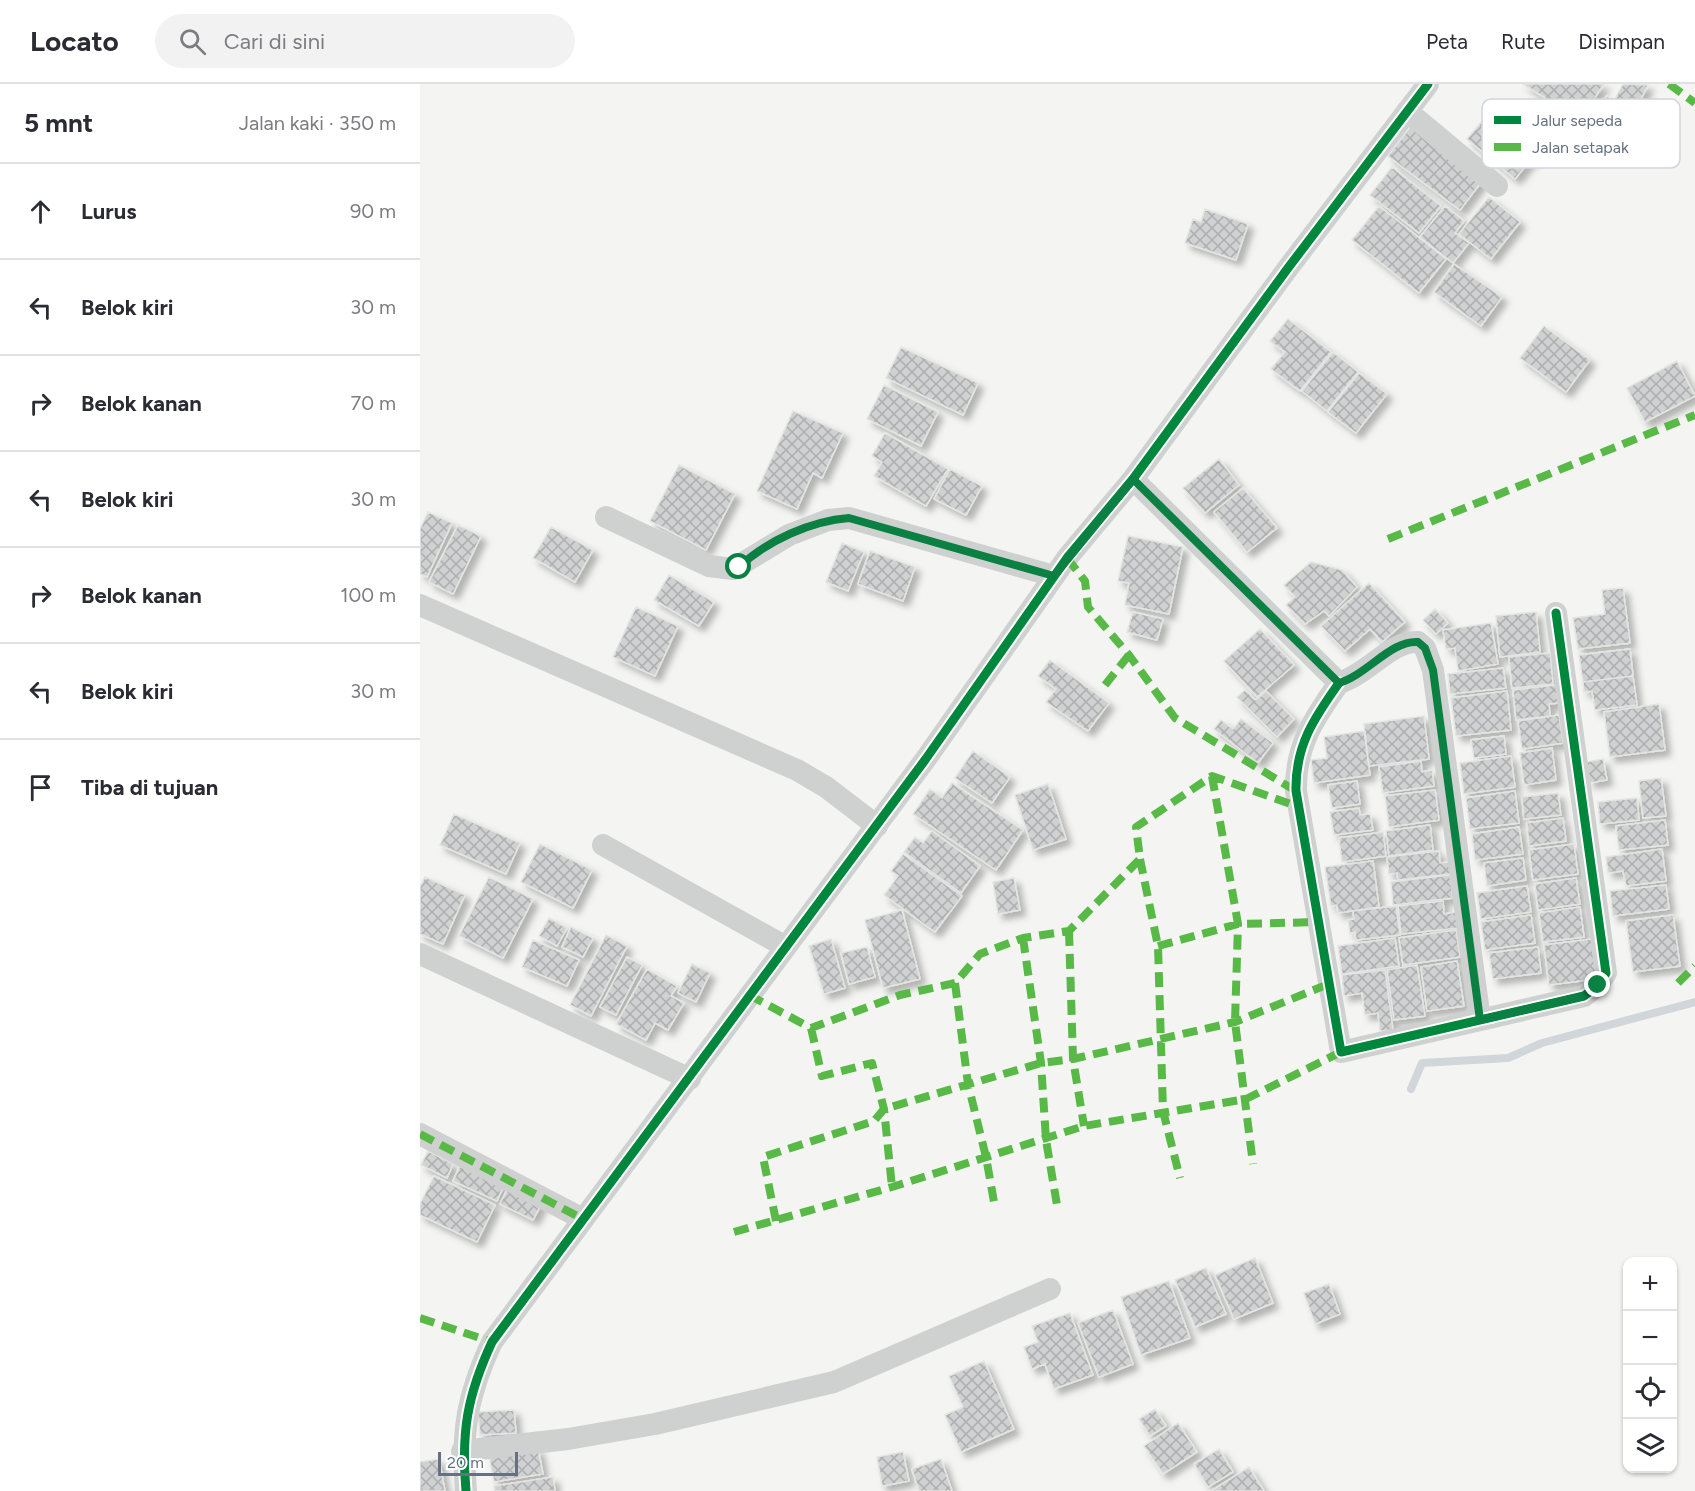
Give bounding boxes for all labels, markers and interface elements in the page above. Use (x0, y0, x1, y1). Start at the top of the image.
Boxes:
search box (155, 14, 575, 68)
text: Locato (30, 24, 119, 58)
icon: search (176, 25, 209, 58)
text: Cari di sini (224, 28, 325, 55)
text: Peta (1426, 29, 1468, 54)
text: Rute (1501, 29, 1545, 54)
text: Disimpan (1578, 29, 1665, 54)
legend (1482, 99, 1680, 168)
text: 5 mnt (24, 107, 93, 139)
text: Jalan kaki · 350 m (239, 111, 396, 135)
text: Jalur sepeda (1532, 111, 1622, 130)
text: Jalan setapak (1532, 138, 1629, 157)
icon: ahead (24, 195, 57, 228)
text: Lurus (81, 198, 136, 225)
text: 90 m (350, 199, 396, 223)
icon: left (24, 291, 57, 324)
text: Belok kiri (81, 294, 174, 321)
text: 30 m (350, 295, 396, 319)
icon: right (24, 387, 57, 420)
text: Belok kanan (81, 390, 202, 417)
text: 70 m (350, 391, 396, 415)
icon: left (24, 483, 57, 516)
text: Belok kiri (81, 486, 174, 513)
text: 30 m (350, 487, 396, 511)
route start (725, 553, 751, 579)
icon: right (24, 579, 57, 612)
text: Belok kanan (81, 582, 202, 609)
text: 100 m (340, 583, 396, 607)
icon: left (24, 675, 57, 708)
text: Belok kiri (81, 678, 174, 705)
text: 30 m (350, 679, 396, 703)
icon: arrive (24, 771, 57, 804)
text: Tiba di tujuan (81, 774, 218, 801)
route end (1584, 971, 1610, 997)
map controls (1623, 1257, 1677, 1473)
button: + (1623, 1257, 1677, 1311)
button: − (1623, 1311, 1677, 1365)
button: locate (1623, 1365, 1677, 1419)
button: layers (1623, 1419, 1677, 1473)
scale bar (438, 1449, 518, 1476)
text: 20 m (447, 1453, 484, 1472)

